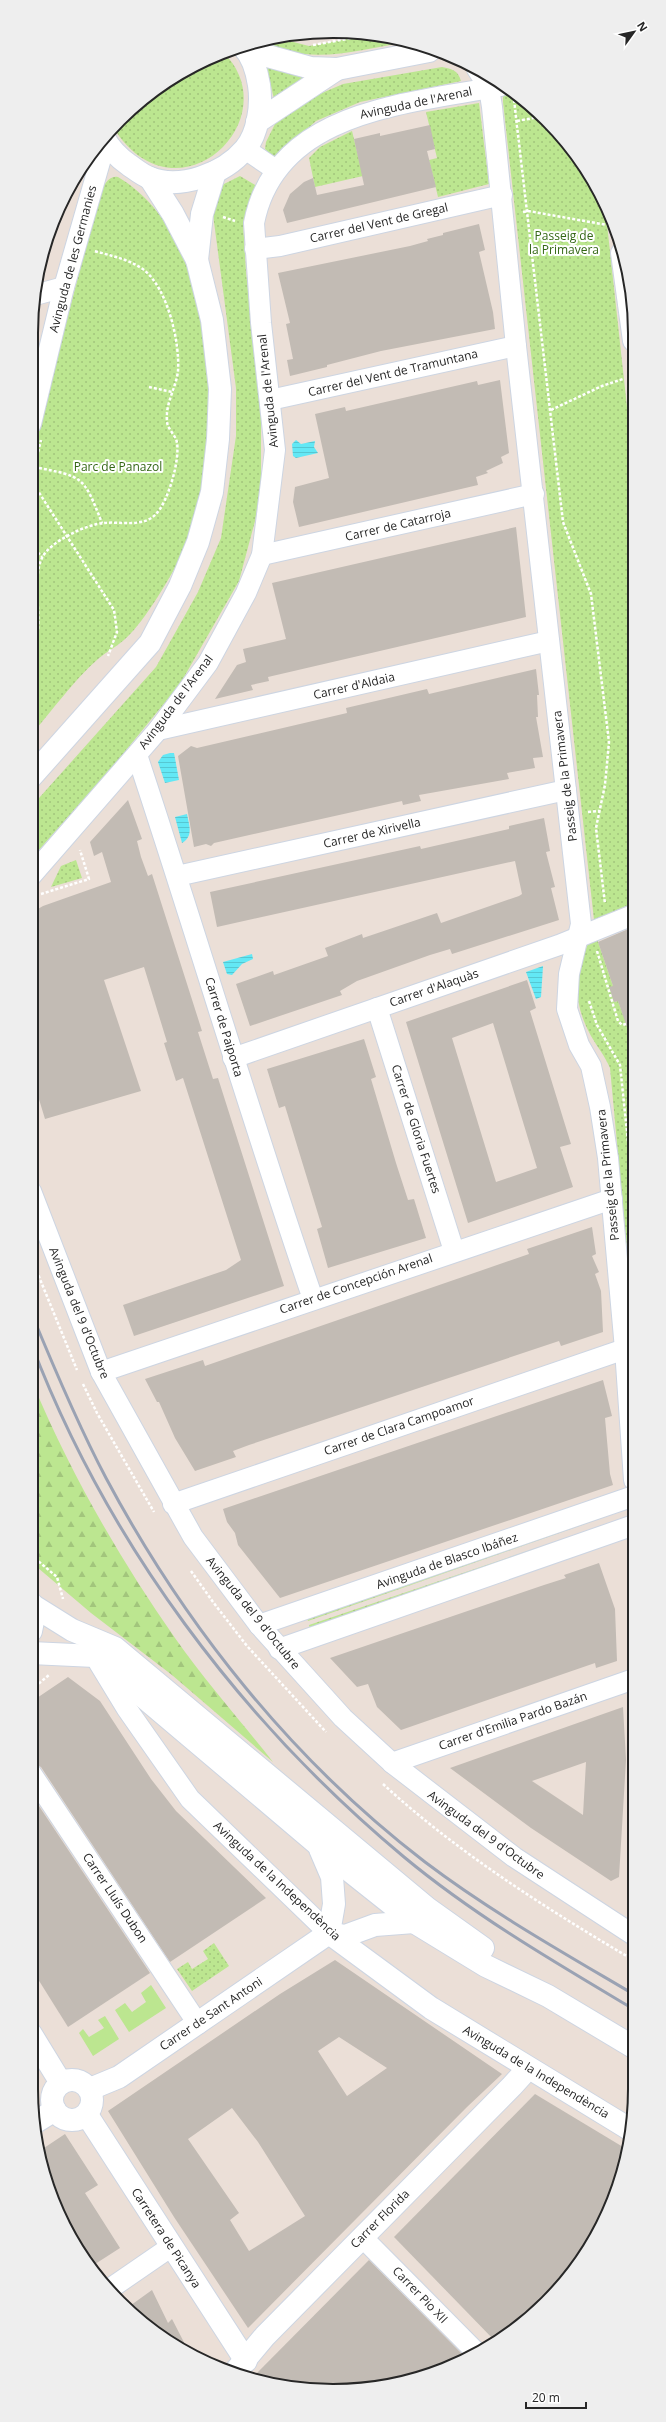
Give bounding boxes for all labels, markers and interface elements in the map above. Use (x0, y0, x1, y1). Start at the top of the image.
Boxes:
north arrow (614, 12, 654, 52)
text: N (634, 18, 652, 34)
street label: Avinguda de l'Arenal (358, 82, 473, 123)
street label: Avinguda de les Germanies (45, 183, 100, 334)
street label: Carrer del Vent de Gregal (308, 198, 450, 247)
park label: Passeig de la Primavera (529, 227, 599, 258)
street label: Avinguda de l'Arenal (253, 333, 282, 449)
street label: Carrer del Vent de Tramuntana (306, 345, 480, 400)
park label: Parc de Panazol (74, 458, 162, 475)
street label: Carrer de Catarroja (343, 504, 452, 545)
street label: Avinguda de l'Arenal (134, 651, 217, 752)
street label: Carrer d'Aldaia (311, 668, 396, 703)
street label: Passeig de la Primavera (548, 710, 581, 843)
street label: Carrer de Xirivella (322, 813, 422, 852)
street label: Carrer d'Alaquàs (387, 964, 481, 1011)
street label: Carrer de Paiporta (201, 975, 248, 1079)
street label: Carrer de Gloria Fuertes (388, 1062, 445, 1196)
street label: Passeig de la Primavera (592, 1109, 623, 1242)
street label: Avinguda del 9 d'Octubre (45, 1244, 114, 1382)
street label: Carrer de Concepción Arenal (277, 1249, 435, 1318)
street label: Carrer de Clara Campoamor (321, 1392, 476, 1459)
street label: Avinguda de Blasco Ibáñez (374, 1528, 520, 1593)
street label: Avinguda del 9 d'Octubre (202, 1553, 304, 1673)
street label: Carrer d'Emilia Pardo Bazán (436, 1687, 589, 1754)
street label: Avinguda del 9 d'Octubre (424, 1786, 548, 1883)
street label: Avinguda de la Independència (210, 1817, 345, 1944)
street label: Carrer Lluís Dubon (79, 1849, 152, 1946)
street label: Carrer de Sant Antoni (156, 1973, 266, 2054)
street label: Avinguda de la Independència (460, 2021, 613, 2122)
street label: Carretera de Picanya (128, 2184, 205, 2291)
street label: Carrer Florida (346, 2185, 413, 2252)
street label: Carrer Pio XII (389, 2262, 452, 2327)
scale bar (526, 2384, 586, 2410)
text: 20 m (532, 2389, 560, 2406)

